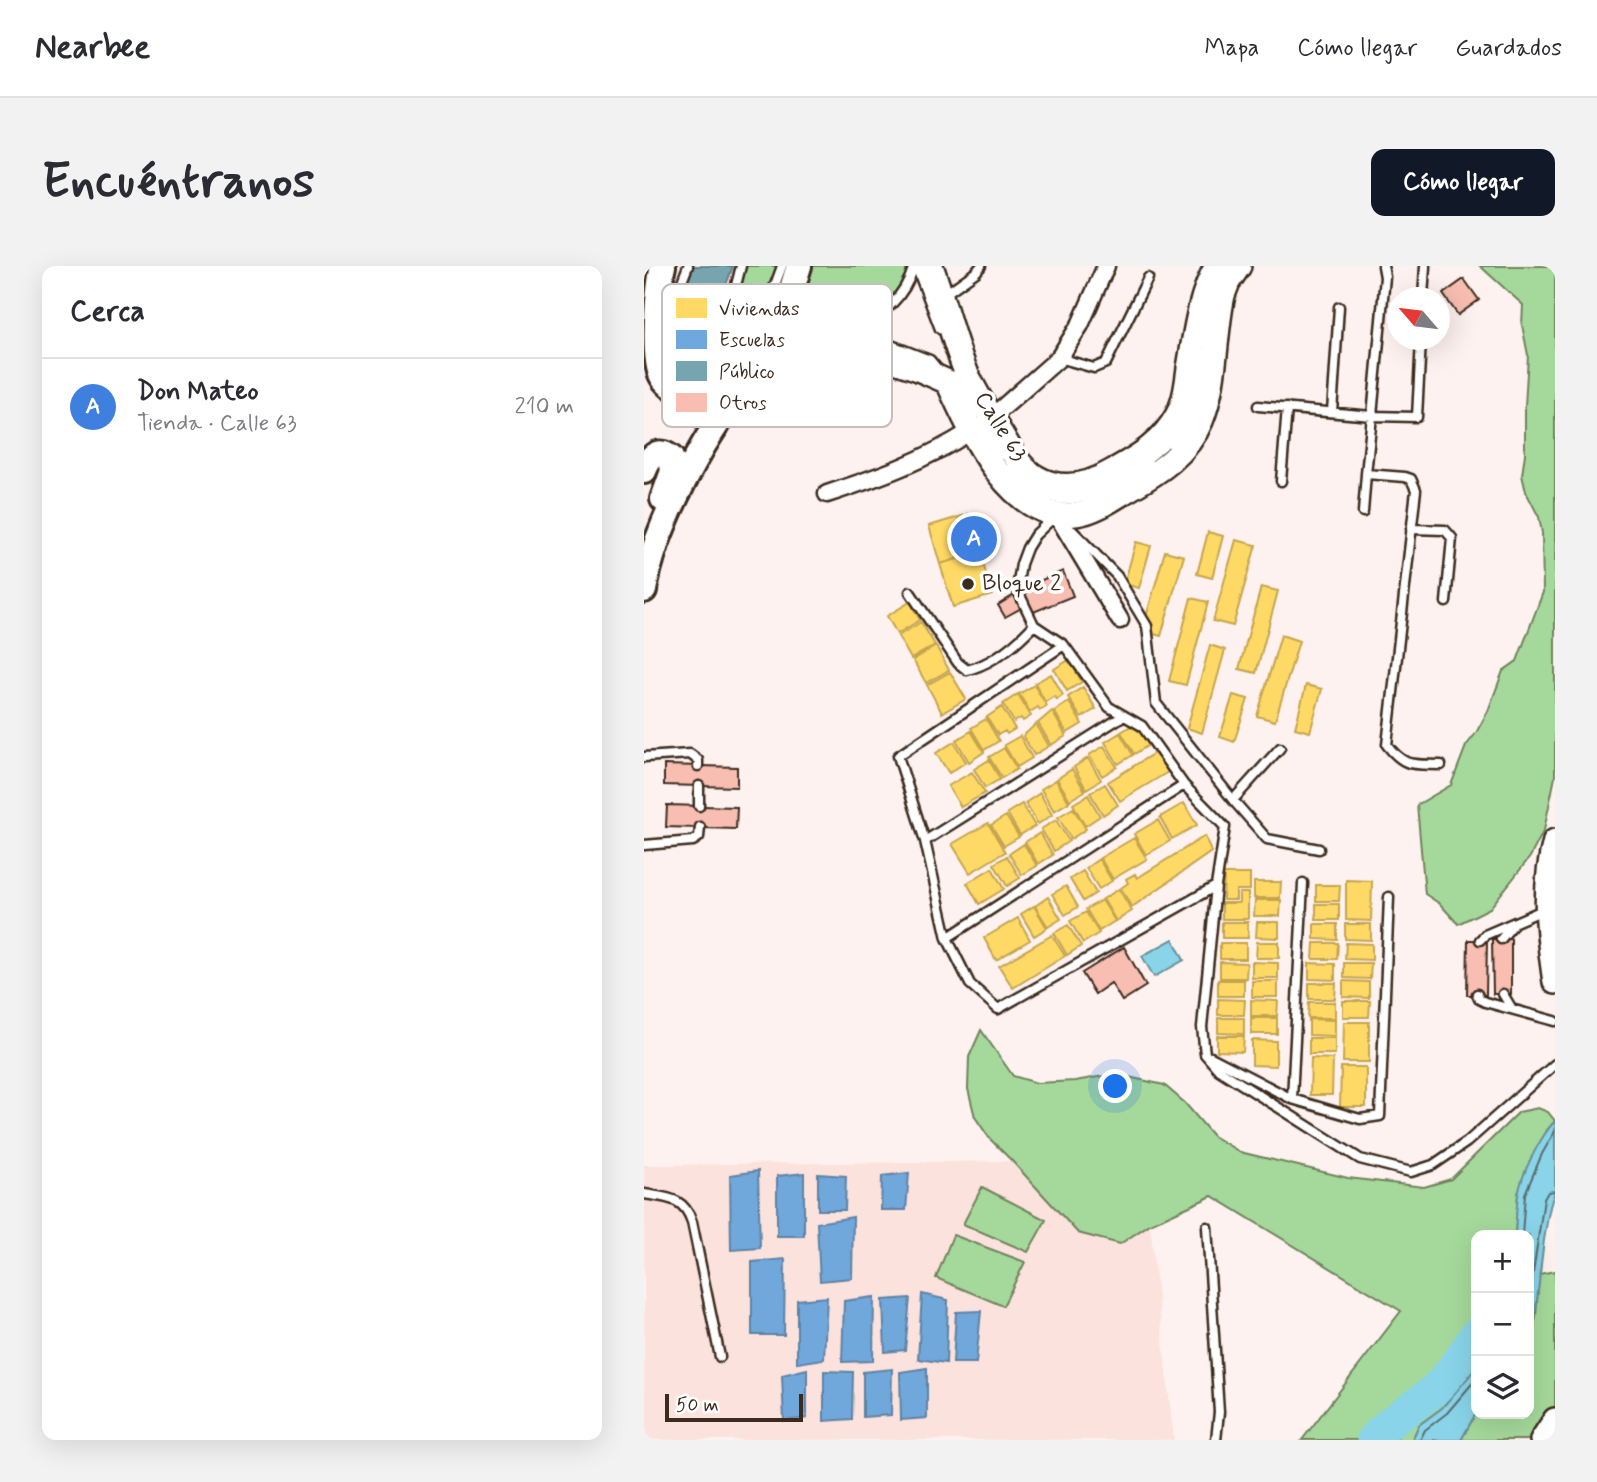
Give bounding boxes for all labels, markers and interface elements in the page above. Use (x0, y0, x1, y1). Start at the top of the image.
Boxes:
text: Nearbee (35, 26, 150, 70)
text: Mapa (1204, 33, 1259, 64)
text: Cómo llegar (1297, 33, 1417, 64)
text: Guardados (1455, 33, 1562, 64)
button: Cómo llegar (1371, 149, 1555, 216)
text: Encuéntranos (42, 150, 314, 215)
legend (662, 284, 892, 427)
north arrow (1387, 287, 1450, 350)
text: Cerca (70, 292, 145, 331)
text: Viviendas (719, 297, 799, 322)
text: Escuelas (719, 328, 786, 353)
text: Público (719, 360, 775, 385)
text: Don Mateo (137, 375, 259, 409)
street label: Calle 63 (967, 386, 1033, 468)
text: Otros (719, 391, 767, 416)
text: A (85, 392, 101, 422)
text: 210 m (514, 392, 574, 422)
text: Tienda · Calle 63 (137, 409, 297, 439)
pin: A (951, 513, 997, 565)
place label: Bloque 2 (982, 569, 1061, 599)
marker: Bloque 2 (960, 576, 976, 592)
your location (1098, 1069, 1132, 1103)
map controls (1471, 1230, 1534, 1419)
button: + (1471, 1230, 1534, 1293)
button: − (1471, 1293, 1534, 1356)
button: layers (1471, 1356, 1534, 1419)
scale bar (665, 1391, 803, 1423)
text: 50 m (676, 1393, 719, 1418)

